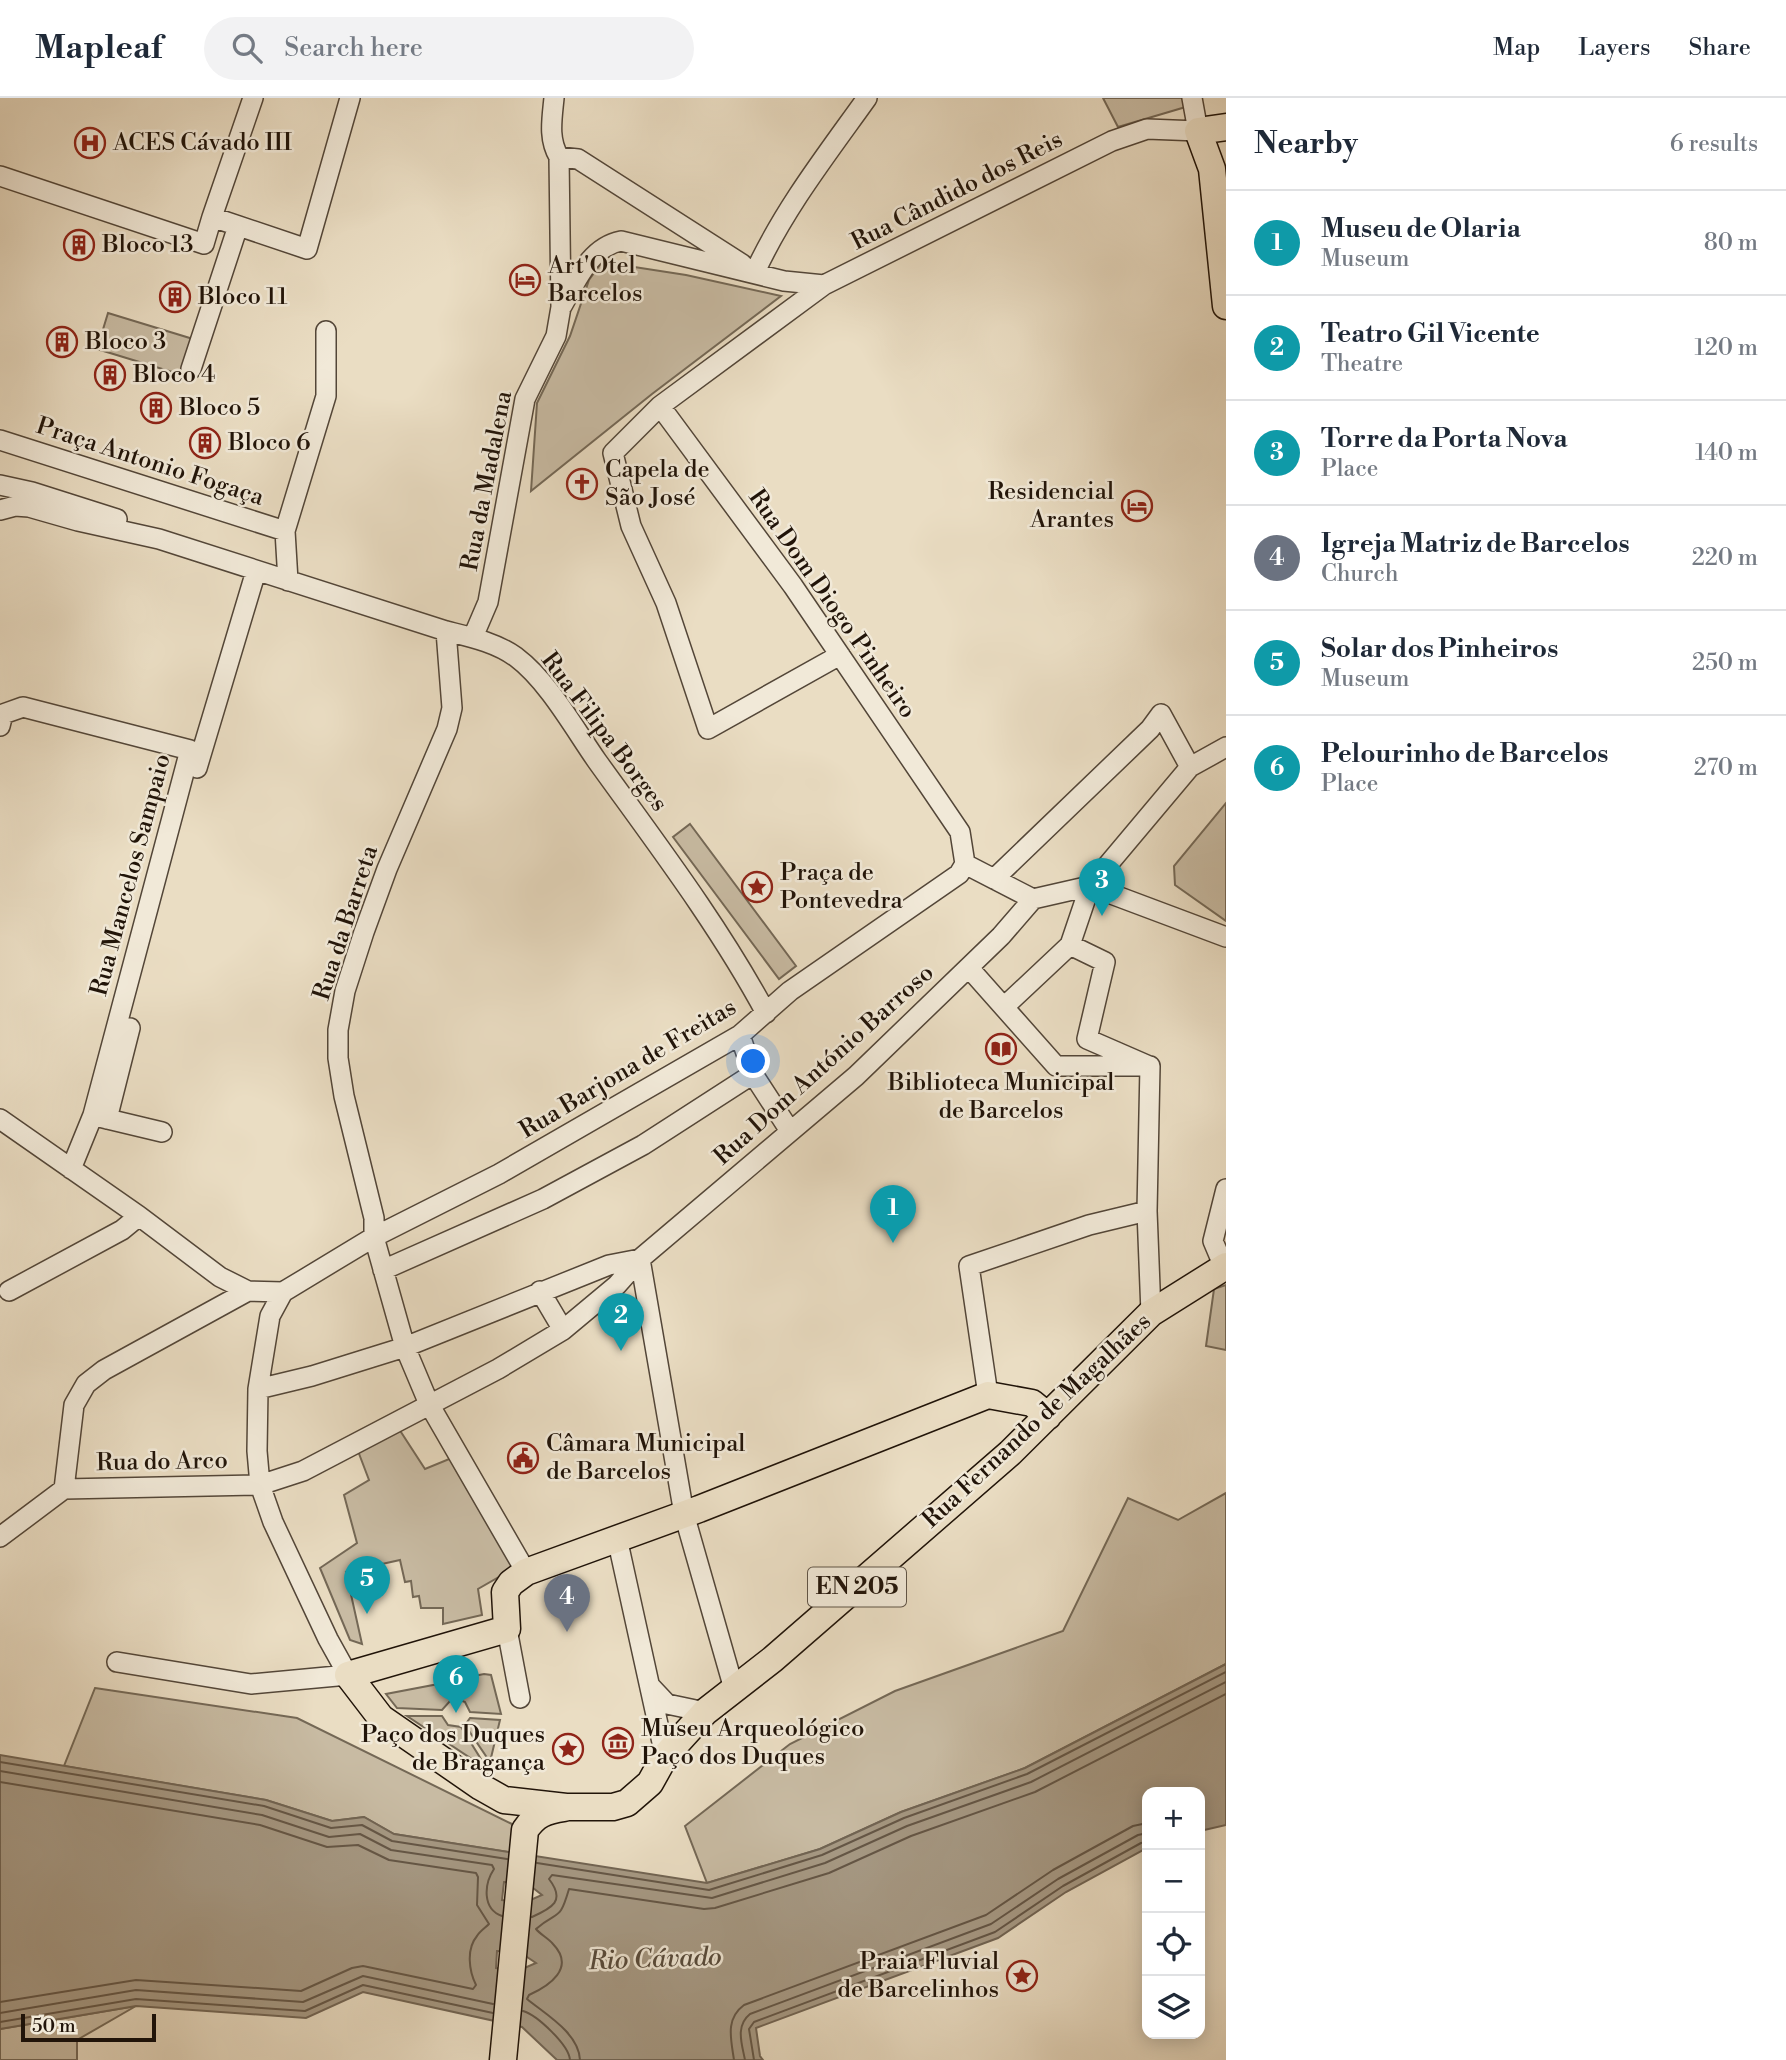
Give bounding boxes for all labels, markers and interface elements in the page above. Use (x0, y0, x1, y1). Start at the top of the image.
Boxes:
search box (204, 17, 694, 80)
text: Mapleaf (35, 28, 162, 69)
icon: search (228, 29, 266, 67)
text: Search here (284, 32, 423, 64)
text: Map (1493, 33, 1540, 63)
text: Layers (1578, 33, 1650, 63)
text: Share (1688, 33, 1751, 63)
street label: Rua Cândido dos Reis (846, 125, 1068, 257)
text: Nearby (1254, 125, 1358, 163)
hospital icon: ACES Cávado III (73, 126, 107, 160)
place label: ACES Cávado III (112, 128, 292, 158)
text: 6 results (1670, 130, 1758, 158)
text: Museu de Olaria (1321, 213, 1521, 245)
building icon: Bloco 13 (62, 228, 96, 262)
text: 1 (1271, 229, 1283, 257)
text: 80 m (1704, 229, 1758, 257)
place label: Bloco 13 (101, 230, 194, 260)
text: Museum (1321, 245, 1409, 273)
place label: Art'Otel Barcelos (547, 251, 642, 309)
hotel icon: Art'Otel Barcelos (508, 263, 542, 297)
building icon: Bloco 11 (158, 280, 192, 314)
place label: Bloco 11 (197, 282, 288, 312)
text: Teatro Gil Vicente (1321, 318, 1540, 350)
building icon: Bloco 3 (45, 325, 79, 359)
place label: Bloco 3 (84, 327, 166, 357)
text: 2 (1270, 334, 1284, 362)
text: 120 m (1694, 334, 1758, 362)
text: Theatre (1321, 350, 1403, 378)
building icon: Bloco 4 (93, 358, 127, 392)
place label: Bloco 4 (132, 360, 215, 390)
street label: Rua da Madalena (455, 388, 519, 574)
building icon: Bloco 5 (139, 391, 173, 425)
place label: Bloco 5 (178, 393, 260, 423)
street label: Praça Antonio Fogaça (32, 411, 268, 513)
text: Torre da Porta Nova (1321, 423, 1568, 455)
building icon: Bloco 6 (188, 426, 222, 460)
place label: Bloco 6 (227, 428, 311, 458)
text: 3 (1270, 439, 1284, 467)
text: 140 m (1695, 439, 1758, 467)
place label: Capela de São José (605, 455, 710, 513)
text: Place (1321, 455, 1378, 483)
church icon: Capela de São José (565, 467, 599, 501)
place label: Residencial Arantes (988, 477, 1114, 535)
street label: Rua Dom Diogo Pinheiro (741, 484, 923, 724)
hotel icon: Residencial Arantes (1120, 489, 1154, 523)
text: Igreja Matriz de Barcelos (1321, 528, 1630, 560)
text: 4 (1269, 544, 1285, 572)
text: 220 m (1692, 544, 1758, 572)
text: Church (1321, 560, 1398, 588)
text: Solar dos Pinheiros (1321, 633, 1558, 665)
street label: Rua Filipa Borges (534, 646, 674, 818)
text: 5 (1270, 649, 1284, 677)
text: 250 m (1692, 649, 1758, 677)
text: Museum (1321, 665, 1409, 693)
text: Pelourinho de Barcelos (1321, 738, 1608, 770)
street label: Rua Mancelos Sampaio (84, 751, 178, 999)
text: 6 (1270, 754, 1284, 782)
text: 270 m (1694, 754, 1758, 782)
text: Place (1321, 770, 1378, 798)
street label: Rua da Barreta (307, 841, 385, 1004)
place label: Praça de Pontevedra (780, 858, 903, 916)
pin: 3 (1079, 858, 1125, 916)
place icon: Praça de Pontevedra (740, 870, 774, 904)
street label: Rua Dom António Barroso (708, 958, 940, 1172)
street label: Rua Barjona de Freitas (514, 992, 742, 1146)
library icon: Biblioteca Municipal de Barcelos (984, 1032, 1018, 1066)
your location (736, 1044, 770, 1078)
place label: Biblioteca Municipal de Barcelos (887, 1068, 1114, 1126)
pin: 1 (870, 1185, 916, 1243)
pin: 2 (598, 1293, 644, 1351)
street label: Rua Fernando de Magalhães (916, 1307, 1158, 1535)
place label: Câmara Municipal de Barcelos (546, 1429, 745, 1487)
public building icon: Câmara Municipal de Barcelos (506, 1441, 540, 1475)
street label: Rua do Arco (96, 1446, 228, 1478)
pin: 5 (344, 1556, 390, 1614)
road number: EN 205 (808, 1568, 906, 1606)
pin: 4 (544, 1574, 590, 1632)
pin: 6 (433, 1655, 479, 1713)
place label: Museu Arqueológico Paço dos Duques (641, 1714, 864, 1772)
place label: Paço dos Duques de Bragança (361, 1720, 546, 1778)
museum icon: Museu Arqueológico Paço dos Duques (601, 1726, 635, 1760)
place icon: Paço dos Duques de Bragança (551, 1732, 585, 1766)
map controls (1142, 1787, 1205, 2039)
button: + (1142, 1787, 1205, 1850)
button: − (1142, 1850, 1205, 1913)
button: locate (1142, 1913, 1205, 1976)
water label: Rio Cávado (587, 1941, 722, 1977)
place label: Praia Fluvial de Barcelinhos (837, 1947, 999, 2005)
place icon: Praia Fluvial de Barcelinhos (1005, 1959, 1039, 1993)
button: layers (1142, 1976, 1205, 2039)
scale bar (21, 2011, 156, 2043)
text: 50 m (32, 2014, 76, 2038)

